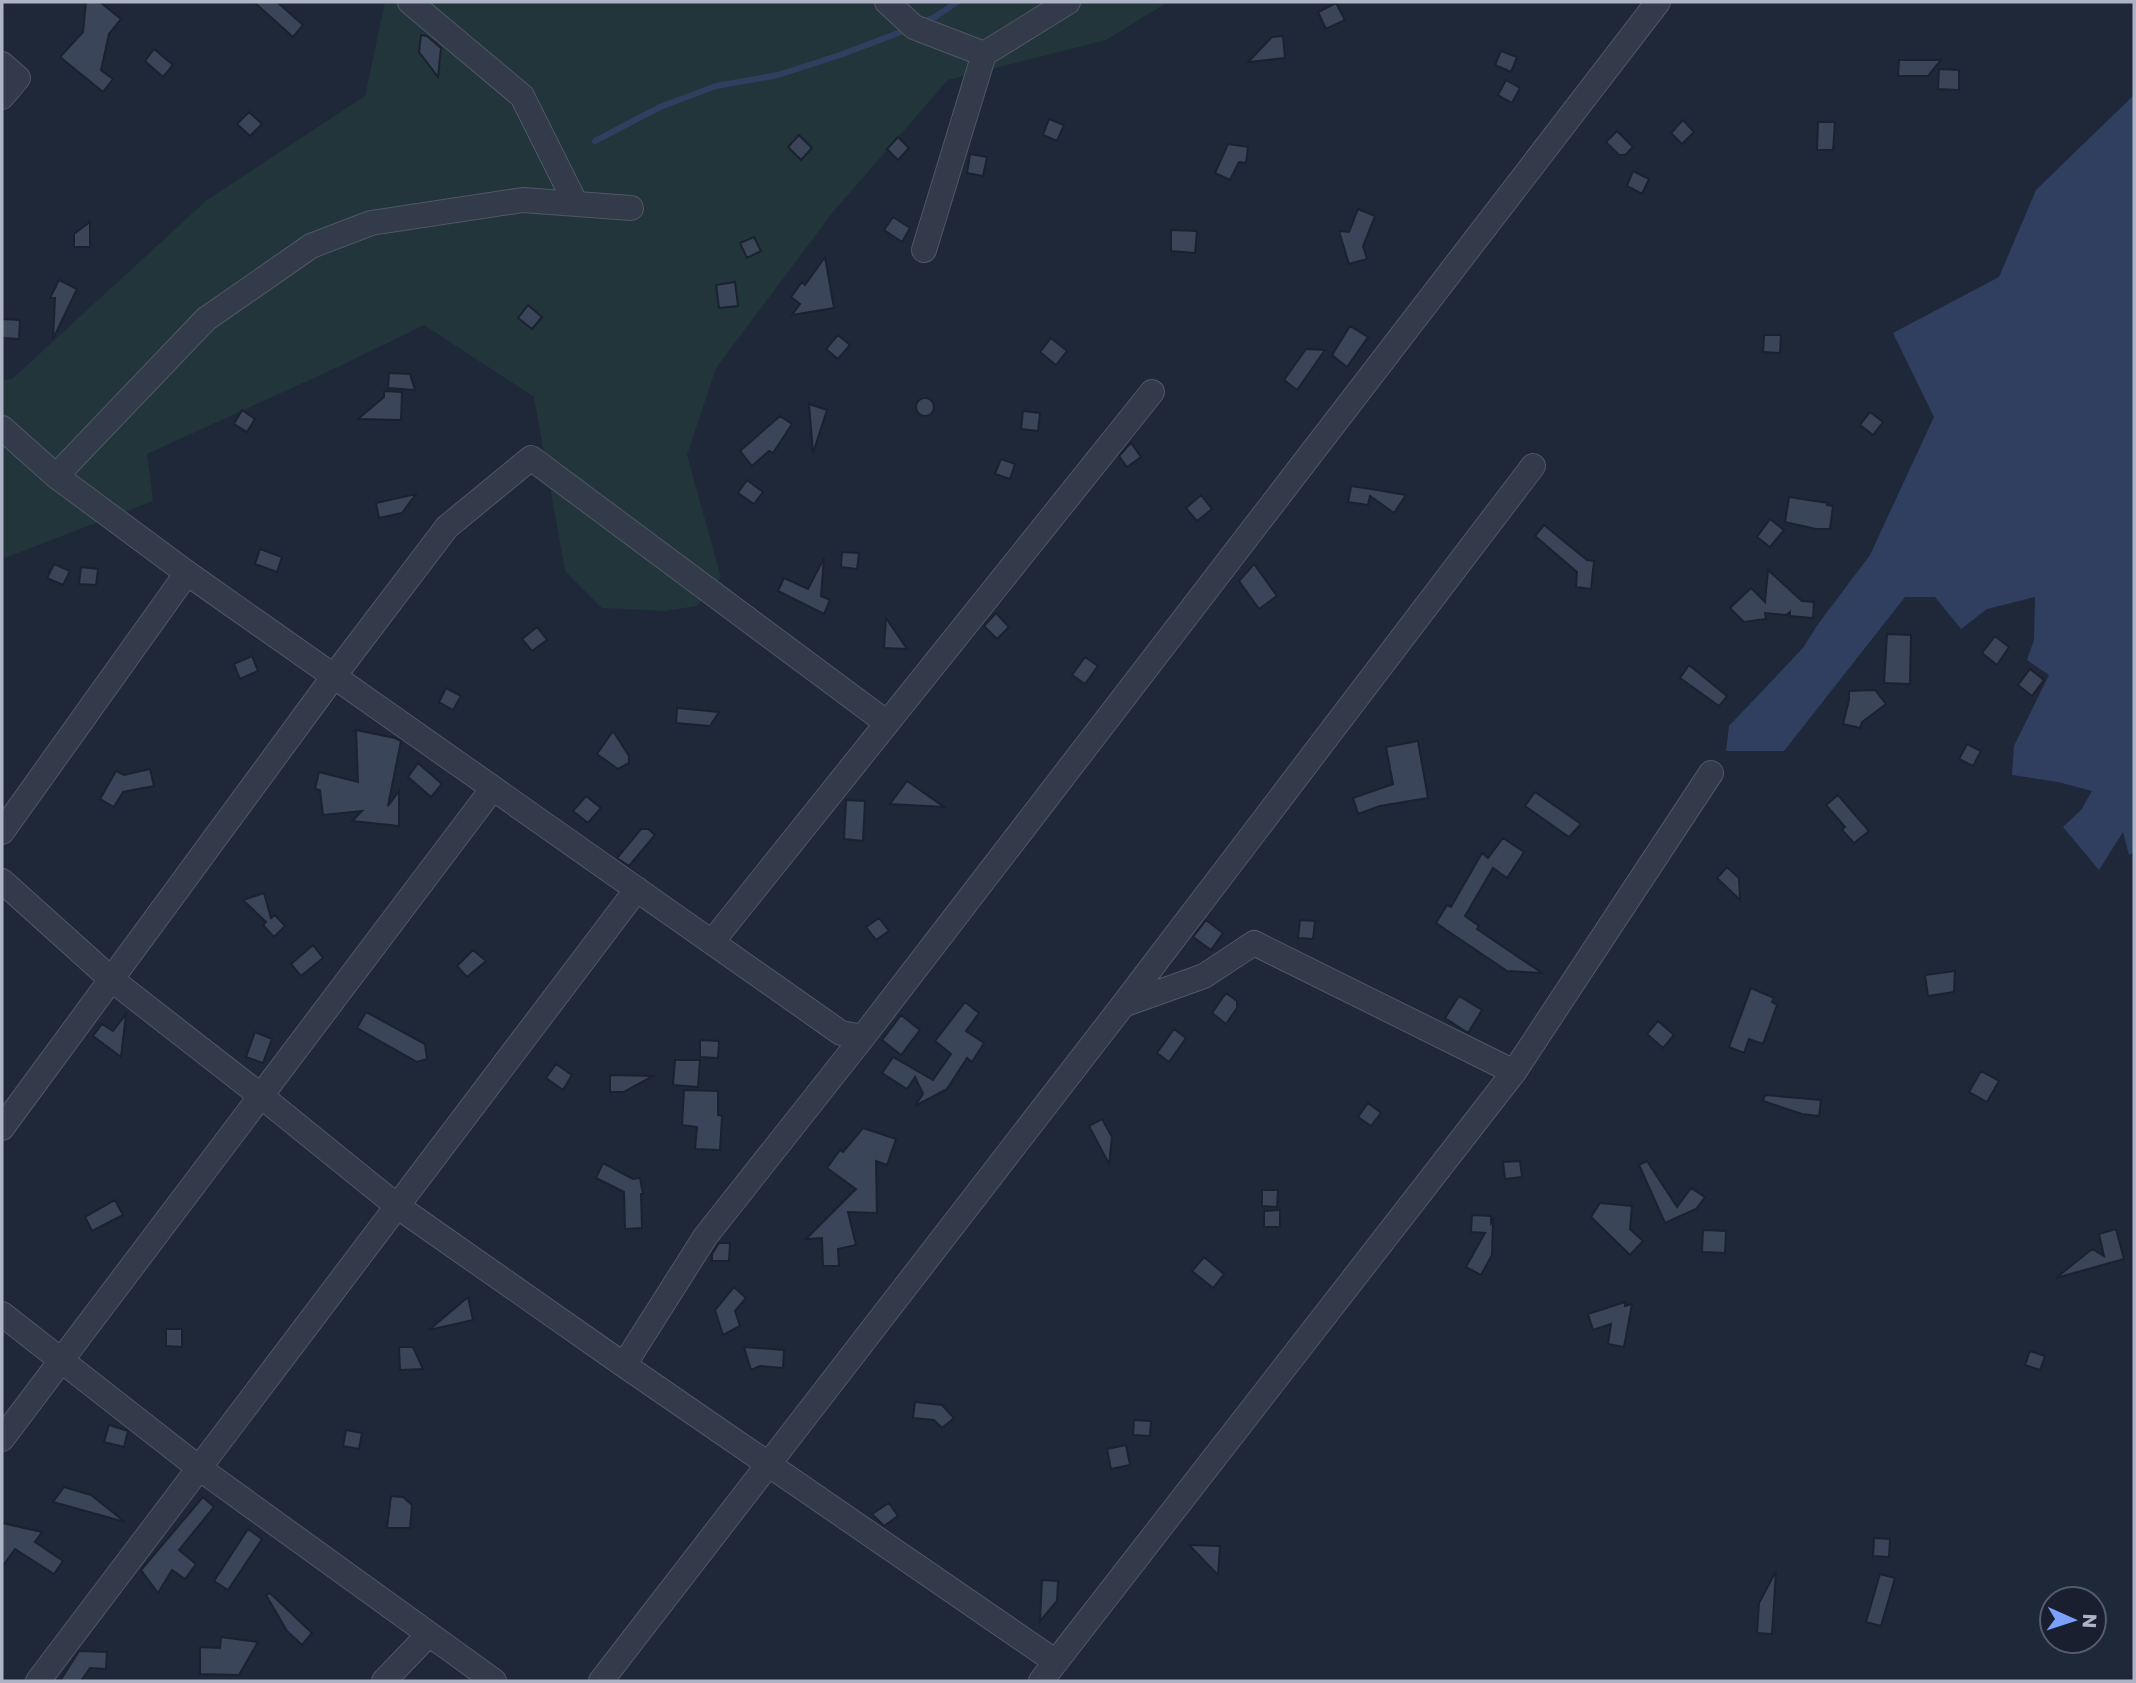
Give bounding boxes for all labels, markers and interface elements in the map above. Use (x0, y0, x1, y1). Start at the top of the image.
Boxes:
north arrow (2038, 1585, 2108, 1655)
text: N (2076, 1613, 2103, 1629)

